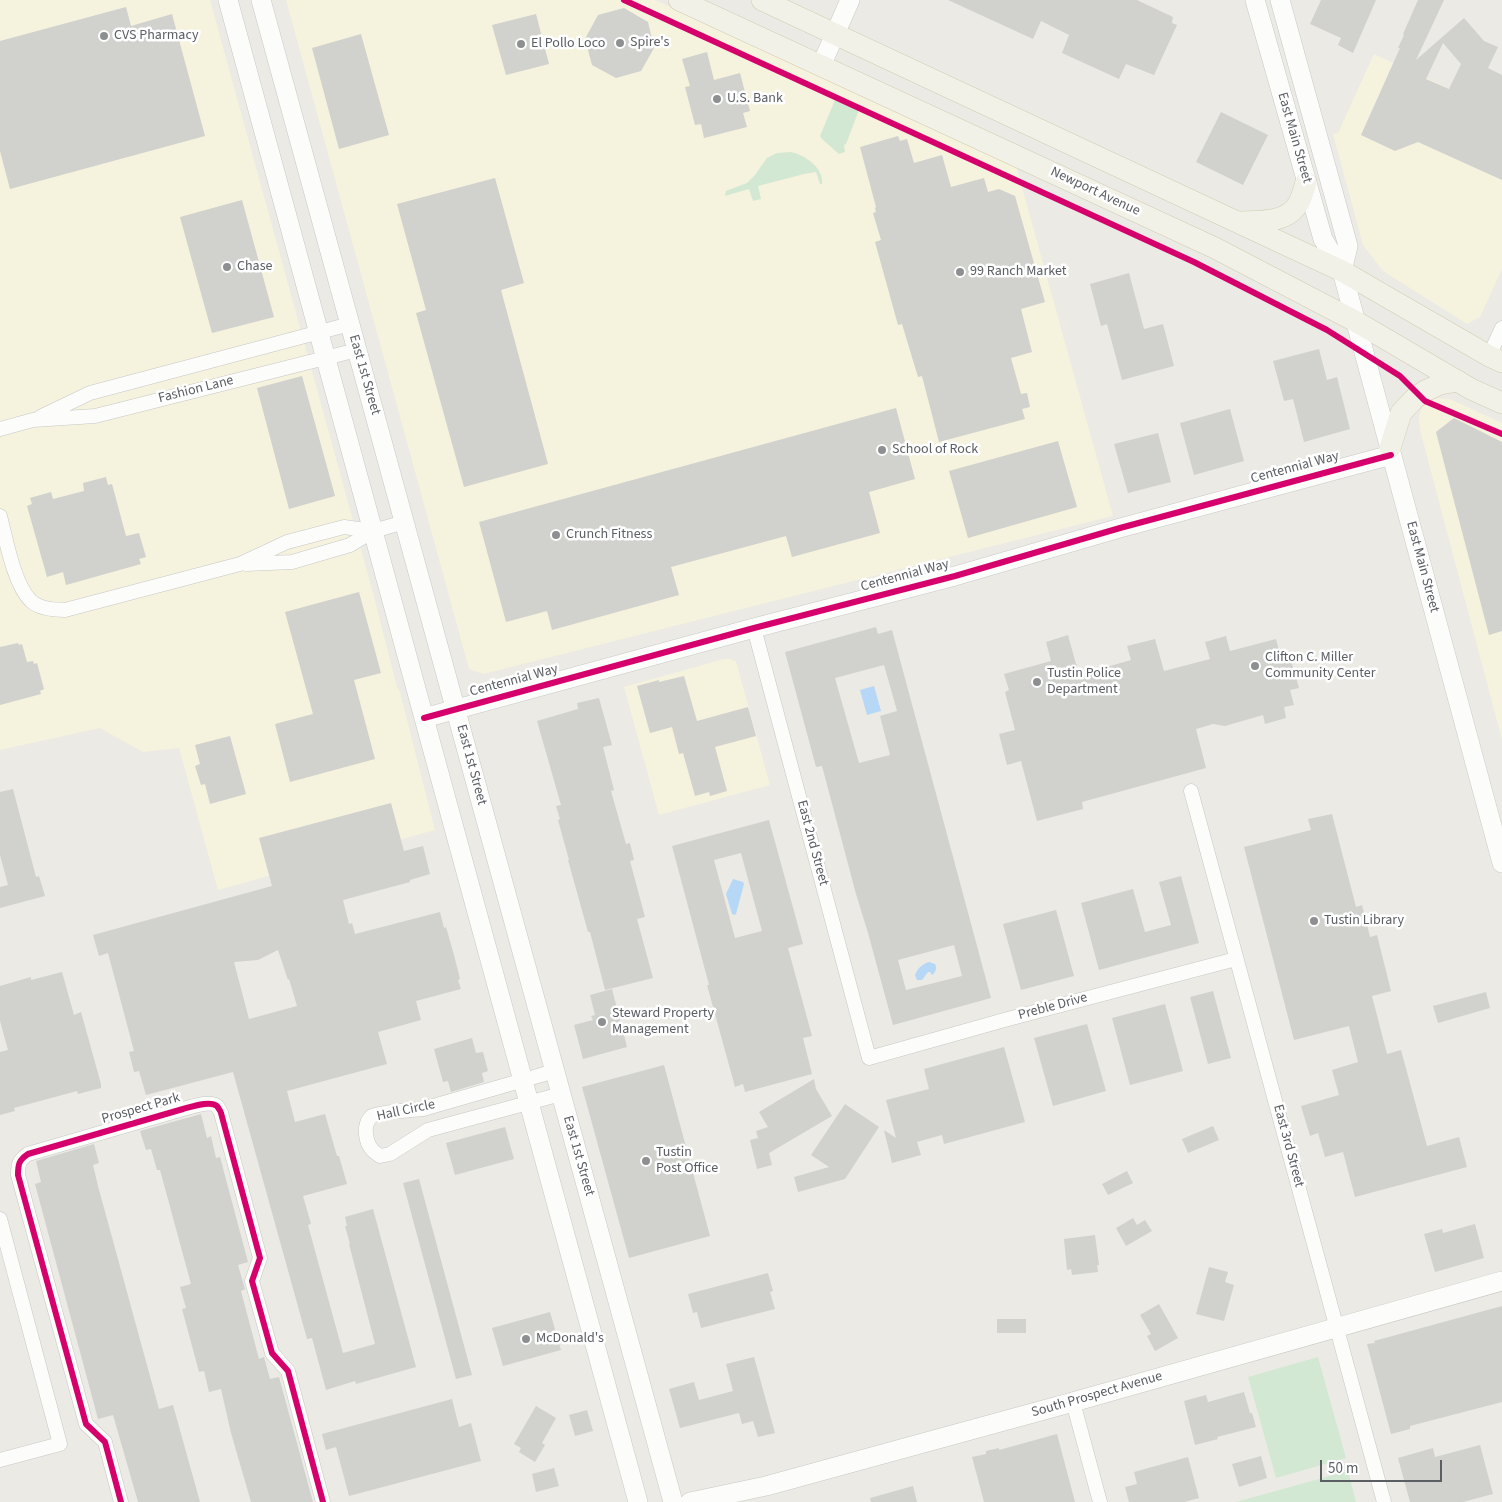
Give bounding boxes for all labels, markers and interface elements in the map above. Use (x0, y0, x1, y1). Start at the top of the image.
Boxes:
place label: CVS Pharmacy (114, 28, 198, 44)
marker: CVS Pharmacy (98, 30, 110, 42)
place label: Spire's (630, 35, 669, 51)
place label: El Pollo Loco (531, 36, 605, 52)
marker: Spire's (614, 37, 626, 49)
marker: El Pollo Loco (515, 38, 527, 50)
place label: U.S. Bank (727, 91, 783, 107)
street label: East Main Street (1273, 91, 1315, 185)
marker: U.S. Bank (711, 93, 723, 105)
street label: Newport Avenue (1047, 164, 1143, 220)
place label: Chase (237, 259, 272, 275)
marker: Chase (221, 261, 233, 273)
place label: 99 Ranch Market (970, 264, 1066, 280)
marker: 99 Ranch Market (954, 266, 966, 278)
street label: East 1st Street (345, 333, 383, 417)
street label: Fashion Lane (157, 373, 235, 407)
place label: School of Rock (892, 442, 978, 458)
marker: School of Rock (876, 444, 888, 456)
street label: Centennial Way (1249, 448, 1341, 488)
street label: East Main Street (1402, 520, 1442, 614)
place label: Crunch Fitness (566, 527, 652, 543)
marker: Crunch Fitness (550, 529, 562, 541)
street label: Centennial Way (859, 556, 951, 596)
place label: Clifton C. Miller Community Center (1265, 650, 1376, 682)
marker: Clifton C. Miller Community Center (1249, 660, 1261, 672)
street label: Centennial Way (468, 661, 560, 701)
place label: Tustin Police Department (1047, 666, 1121, 699)
marker: Tustin Police Department (1031, 676, 1043, 688)
street label: East 1st Street (452, 723, 490, 807)
street label: East 2nd Street (793, 798, 831, 888)
place label: Tustin Library (1324, 913, 1404, 929)
marker: Tustin Library (1308, 915, 1320, 927)
street label: Preble Drive (1017, 990, 1089, 1024)
place label: Steward Property Management (612, 1006, 714, 1038)
marker: Steward Property Management (596, 1016, 608, 1028)
street label: Prospect Park (100, 1090, 182, 1128)
street label: Hall Circle (375, 1097, 437, 1125)
street label: East 3rd Street (1269, 1103, 1307, 1189)
street label: East 1st Street (559, 1114, 597, 1198)
place label: Tustin Post Office (656, 1145, 718, 1178)
marker: Tustin Post Office (640, 1155, 652, 1167)
place label: McDonald's (536, 1331, 604, 1347)
marker: McDonald's (520, 1333, 532, 1345)
street label: South Prospect Avenue (1030, 1368, 1164, 1422)
scale bar (1322, 1450, 1444, 1482)
text: 50 m (1328, 1458, 1358, 1479)

